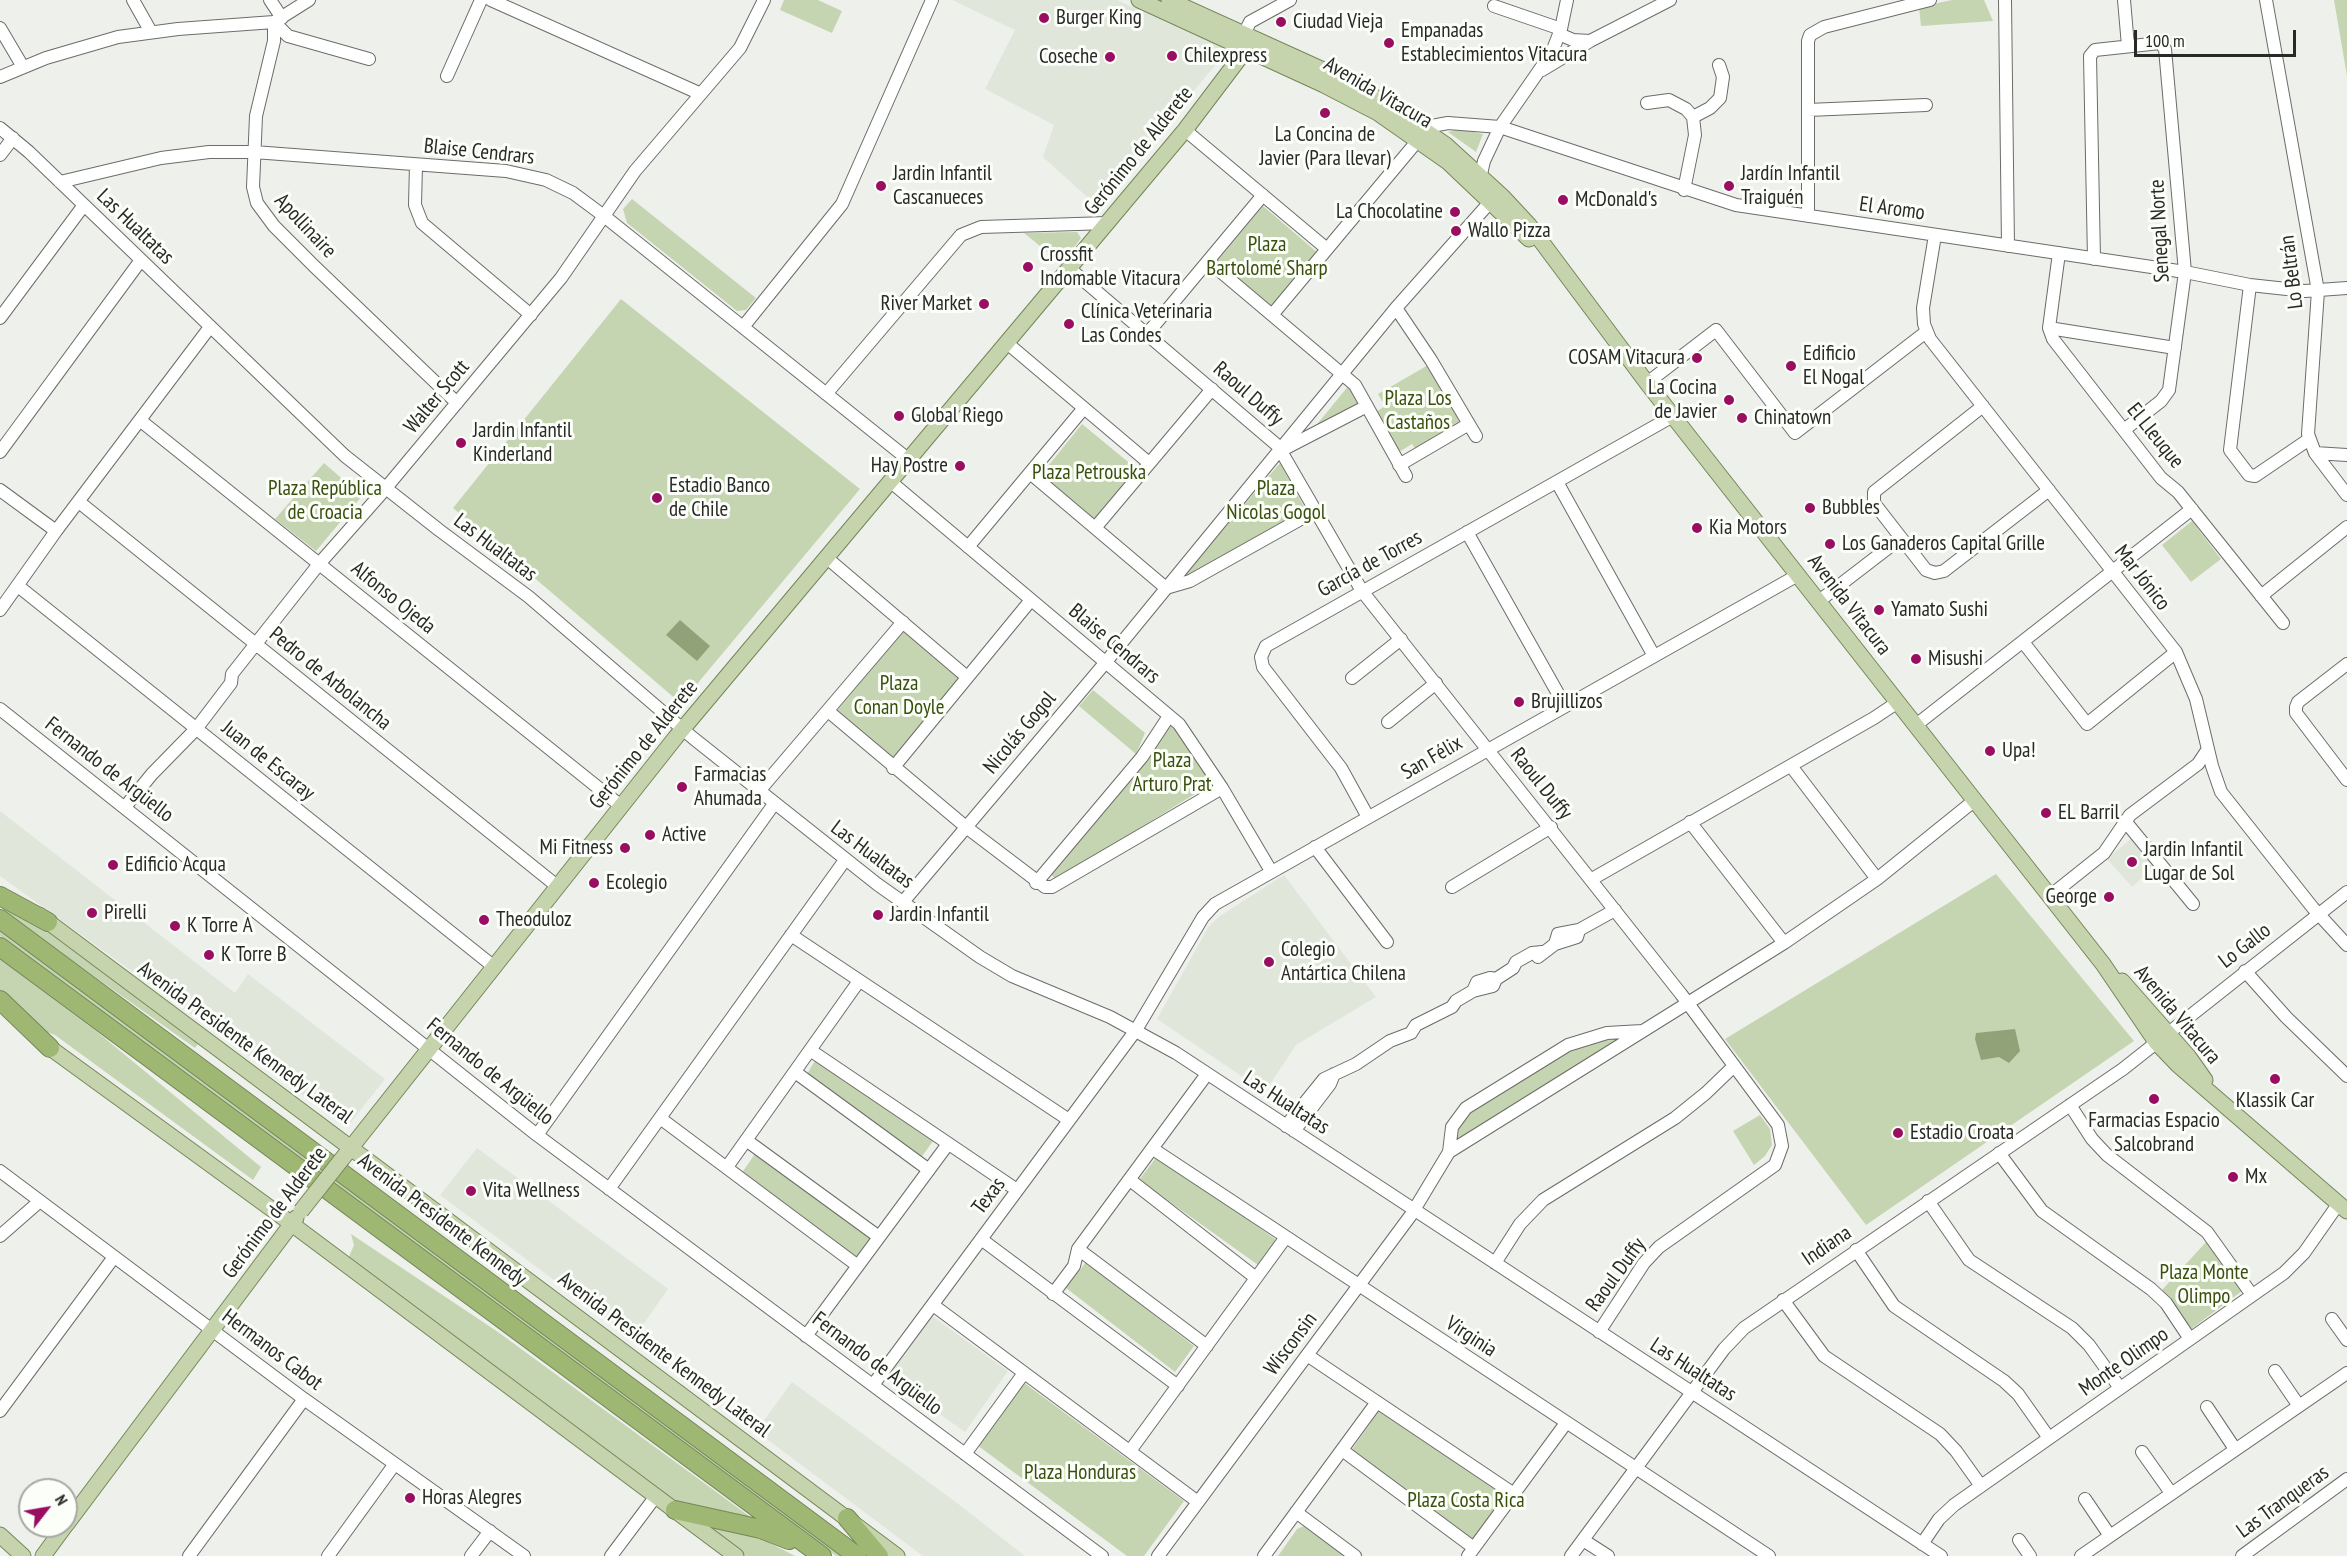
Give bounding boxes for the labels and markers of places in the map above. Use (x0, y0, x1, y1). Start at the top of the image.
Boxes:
place label: Burger King (1056, 5, 1142, 31)
place label: Ciudad Vieja (1293, 9, 1383, 35)
marker: Burger King (1037, 11, 1051, 25)
marker: Ciudad Vieja (1274, 15, 1288, 29)
place label: Empanadas Establecimientos Vitacura (1401, 18, 1587, 68)
marker: Empanadas Establecimientos Vitacura (1382, 36, 1396, 50)
place label: Chilexpress (1184, 43, 1267, 69)
place label: Coseche (1039, 44, 1098, 70)
marker: Chilexpress (1165, 49, 1179, 63)
marker: Coseche (1103, 50, 1117, 64)
marker: La Concina de Javier (Para llevar) (1318, 106, 1332, 120)
place label: La Concina de Javier (Para llevar) (1259, 122, 1391, 172)
place label: Jardin Infantil Cascanueces (893, 161, 992, 211)
place label: Jardín Infantil Traiguén (1741, 161, 1840, 211)
marker: Jardin Infantil Cascanueces (874, 179, 888, 193)
marker: Jardín Infantil Traiguén (1722, 179, 1736, 193)
place label: McDonald's (1575, 187, 1657, 213)
marker: McDonald's (1556, 193, 1570, 207)
place label: La Chocolatine (1336, 199, 1443, 225)
marker: La Chocolatine (1448, 205, 1462, 219)
place label: Wallo Pizza (1468, 218, 1551, 244)
marker: Wallo Pizza (1449, 224, 1463, 238)
place label: Crossfit Indomable Vitacura (1040, 242, 1181, 292)
marker: Crossfit Indomable Vitacura (1021, 260, 1035, 274)
place label: River Market (880, 291, 972, 317)
marker: River Market (977, 297, 991, 311)
place label: Clínica Veterinaria Las Condes (1081, 299, 1212, 349)
marker: Clínica Veterinaria Las Condes (1062, 317, 1076, 331)
place label: Edificio El Nogal (1803, 341, 1864, 391)
place label: COSAM Vitacura (1568, 345, 1685, 371)
marker: COSAM Vitacura (1690, 351, 1704, 365)
marker: Edificio El Nogal (1784, 359, 1798, 373)
place label: La Cocina de Javier (1648, 375, 1717, 425)
marker: La Cocina de Javier (1722, 393, 1736, 407)
place label: Global Riego (911, 403, 1003, 429)
place label: Chinatown (1754, 405, 1831, 431)
marker: Global Riego (892, 409, 906, 423)
marker: Chinatown (1735, 411, 1749, 425)
place label: Jardin Infantil Kinderland (473, 418, 572, 468)
marker: Jardin Infantil Kinderland (454, 436, 468, 450)
place label: Hay Postre (871, 453, 948, 479)
marker: Hay Postre (953, 459, 967, 473)
place label: Estadio Banco de Chile (669, 473, 770, 523)
marker: Estadio Banco de Chile (650, 491, 664, 505)
place label: Bubbles (1822, 495, 1880, 521)
marker: Bubbles (1803, 501, 1817, 515)
place label: Kia Motors (1709, 515, 1787, 541)
marker: Kia Motors (1690, 521, 1704, 535)
place label: Los Ganaderos Capital Grille (1842, 531, 2045, 557)
marker: Los Ganaderos Capital Grille (1823, 537, 1837, 551)
place label: Yamato Sushi (1891, 597, 1988, 623)
marker: Yamato Sushi (1872, 603, 1886, 617)
place label: Misushi (1928, 646, 1983, 672)
marker: Misushi (1909, 652, 1923, 666)
place label: Brujillizos (1531, 689, 1603, 715)
marker: Brujillizos (1512, 695, 1526, 709)
place label: Upa! (2002, 738, 2036, 764)
marker: Upa! (1983, 744, 1997, 758)
place label: Farmacias Ahumada (694, 762, 766, 812)
marker: Farmacias Ahumada (675, 780, 689, 794)
place label: EL Barril (2058, 800, 2119, 826)
marker: EL Barril (2039, 806, 2053, 820)
place label: Active (662, 822, 706, 848)
marker: Active (643, 828, 657, 842)
place label: Mi Fitness (540, 835, 613, 861)
place label: Jardin Infantil Lugar de Sol (2144, 837, 2243, 887)
marker: Mi Fitness (618, 841, 632, 855)
place label: Edificio Acqua (125, 852, 226, 878)
marker: Jardin Infantil Lugar de Sol (2125, 855, 2139, 869)
marker: Edificio Acqua (106, 858, 120, 872)
place label: Ecolegio (606, 870, 667, 896)
marker: Ecolegio (587, 876, 601, 890)
place label: George (2046, 884, 2097, 910)
marker: George (2102, 890, 2116, 904)
place label: Pirelli (104, 900, 147, 926)
place label: Jardin Infantil (890, 902, 989, 928)
marker: Pirelli (85, 906, 99, 920)
place label: Theoduloz (496, 907, 572, 933)
marker: Jardin Infantil (871, 908, 885, 922)
place label: K Torre A (187, 913, 253, 939)
marker: Theoduloz (477, 913, 491, 927)
marker: K Torre A (168, 919, 182, 933)
place label: Colegio Antártica Chilena (1281, 937, 1406, 987)
place label: K Torre B (221, 942, 287, 968)
marker: K Torre B (202, 948, 216, 962)
marker: Colegio Antártica Chilena (1262, 955, 1276, 969)
marker: Klassik Car (2268, 1072, 2282, 1086)
place label: Klassik Car (2236, 1088, 2314, 1114)
marker: Farmacias Espacio Salcobrand (2147, 1092, 2161, 1106)
place label: Farmacias Espacio Salcobrand (2088, 1108, 2220, 1158)
place label: Estadio Croata (1910, 1120, 2014, 1146)
marker: Estadio Croata (1891, 1126, 1905, 1140)
place label: Mx (2245, 1164, 2267, 1190)
marker: Mx (2226, 1170, 2240, 1184)
place label: Vita Wellness (483, 1178, 580, 1204)
marker: Vita Wellness (464, 1184, 478, 1198)
place label: Horas Alegres (422, 1485, 522, 1511)
marker: Horas Alegres (403, 1491, 417, 1505)

